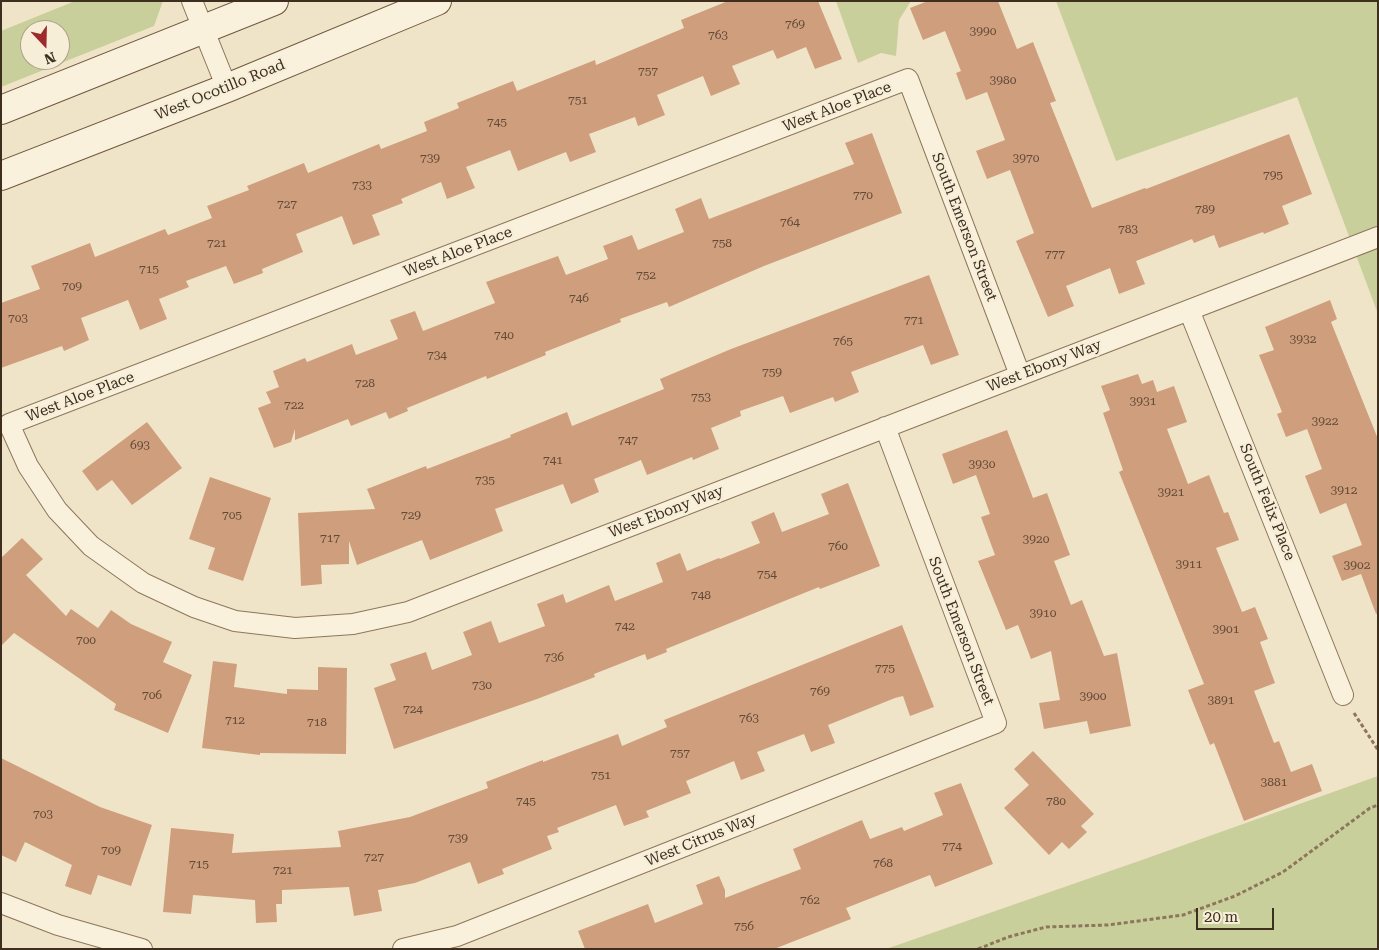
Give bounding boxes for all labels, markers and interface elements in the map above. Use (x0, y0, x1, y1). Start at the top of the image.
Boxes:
house number: 769 (785, 17, 805, 31)
north arrow (20, 20, 70, 70)
house number: 3990 (970, 24, 996, 38)
house number: 763 (708, 28, 728, 42)
text: N (42, 49, 58, 67)
street label: West Ocotillo Road (152, 56, 288, 124)
house number: 757 (638, 64, 658, 78)
house number: 3980 (990, 73, 1016, 87)
street label: West Aloe Place (780, 78, 894, 136)
house number: 751 (568, 93, 588, 107)
house number: 745 (487, 115, 507, 129)
street label: South Emerson Street (927, 150, 1001, 304)
house number: 739 (420, 151, 440, 165)
house number: 3970 (1013, 151, 1039, 165)
house number: 795 (1263, 168, 1283, 182)
house number: 733 (352, 178, 372, 192)
house number: 770 (853, 188, 873, 202)
house number: 727 (277, 197, 297, 211)
house number: 789 (1195, 202, 1215, 216)
house number: 764 (780, 215, 800, 229)
house number: 783 (1118, 222, 1138, 236)
street label: West Aloe Place (401, 223, 515, 281)
house number: 721 (207, 236, 227, 250)
house number: 758 (712, 236, 732, 250)
house number: 777 (1045, 247, 1065, 261)
house number: 715 (139, 262, 159, 276)
house number: 752 (636, 268, 656, 282)
house number: 709 (62, 279, 82, 293)
house number: 746 (569, 291, 589, 305)
house number: 703 (8, 311, 28, 325)
house number: 771 (904, 313, 924, 327)
house number: 740 (494, 328, 514, 342)
house number: 3932 (1290, 332, 1316, 346)
house number: 765 (833, 334, 853, 348)
street label: West Ebony Way (984, 336, 1104, 396)
house number: 734 (427, 348, 447, 362)
house number: 759 (762, 365, 782, 379)
street label: West Aloe Place (23, 368, 137, 426)
house number: 728 (355, 376, 375, 390)
house number: 753 (691, 390, 711, 404)
house number: 3931 (1130, 394, 1156, 408)
house number: 722 (284, 398, 304, 412)
house number: 3922 (1312, 414, 1338, 428)
house number: 747 (618, 433, 638, 447)
house number: 693 (130, 438, 150, 452)
street label: South Felix Place (1235, 441, 1299, 563)
house number: 741 (543, 453, 563, 467)
house number: 3930 (969, 457, 995, 471)
house number: 735 (475, 473, 495, 487)
street label: West Ebony Way (606, 482, 726, 542)
house number: 3912 (1331, 483, 1357, 497)
house number: 3921 (1158, 485, 1184, 499)
house number: 705 (222, 508, 242, 522)
house number: 729 (401, 508, 421, 522)
house number: 717 (320, 531, 340, 545)
house number: 3920 (1023, 532, 1049, 546)
house number: 760 (828, 539, 848, 553)
street label: South Emerson Street (924, 554, 998, 708)
house number: 3911 (1176, 557, 1202, 571)
house number: 3902 (1344, 558, 1370, 572)
house number: 754 (757, 567, 777, 581)
house number: 748 (691, 588, 711, 602)
house number: 3910 (1030, 606, 1056, 620)
house number: 742 (615, 619, 635, 633)
house number: 3901 (1213, 622, 1239, 636)
house number: 700 (76, 633, 96, 647)
house number: 736 (544, 650, 564, 664)
house number: 775 (875, 661, 895, 675)
house number: 730 (472, 678, 492, 692)
house number: 769 (810, 684, 830, 698)
house number: 706 (142, 688, 162, 702)
house number: 3900 (1080, 689, 1106, 703)
house number: 3891 (1208, 693, 1234, 707)
house number: 724 (403, 702, 423, 716)
house number: 763 (739, 711, 759, 725)
house number: 712 (225, 713, 245, 727)
house number: 718 (307, 715, 327, 729)
house number: 757 (670, 746, 690, 760)
house number: 751 (591, 768, 611, 782)
house number: 3881 (1261, 775, 1287, 789)
house number: 745 (516, 794, 536, 808)
house number: 780 (1046, 794, 1066, 808)
house number: 703 (33, 807, 53, 821)
street label: West Citrus Way (643, 809, 759, 871)
house number: 739 (448, 831, 468, 845)
house number: 774 (942, 839, 962, 853)
house number: 709 (101, 843, 121, 857)
house number: 727 (364, 850, 384, 864)
house number: 768 (873, 856, 893, 870)
house number: 715 (189, 857, 209, 871)
house number: 721 (273, 863, 293, 877)
house number: 762 (800, 893, 820, 907)
scale bar (1199, 898, 1276, 930)
text: 20 m (1204, 908, 1238, 926)
house number: 756 (734, 919, 754, 933)

